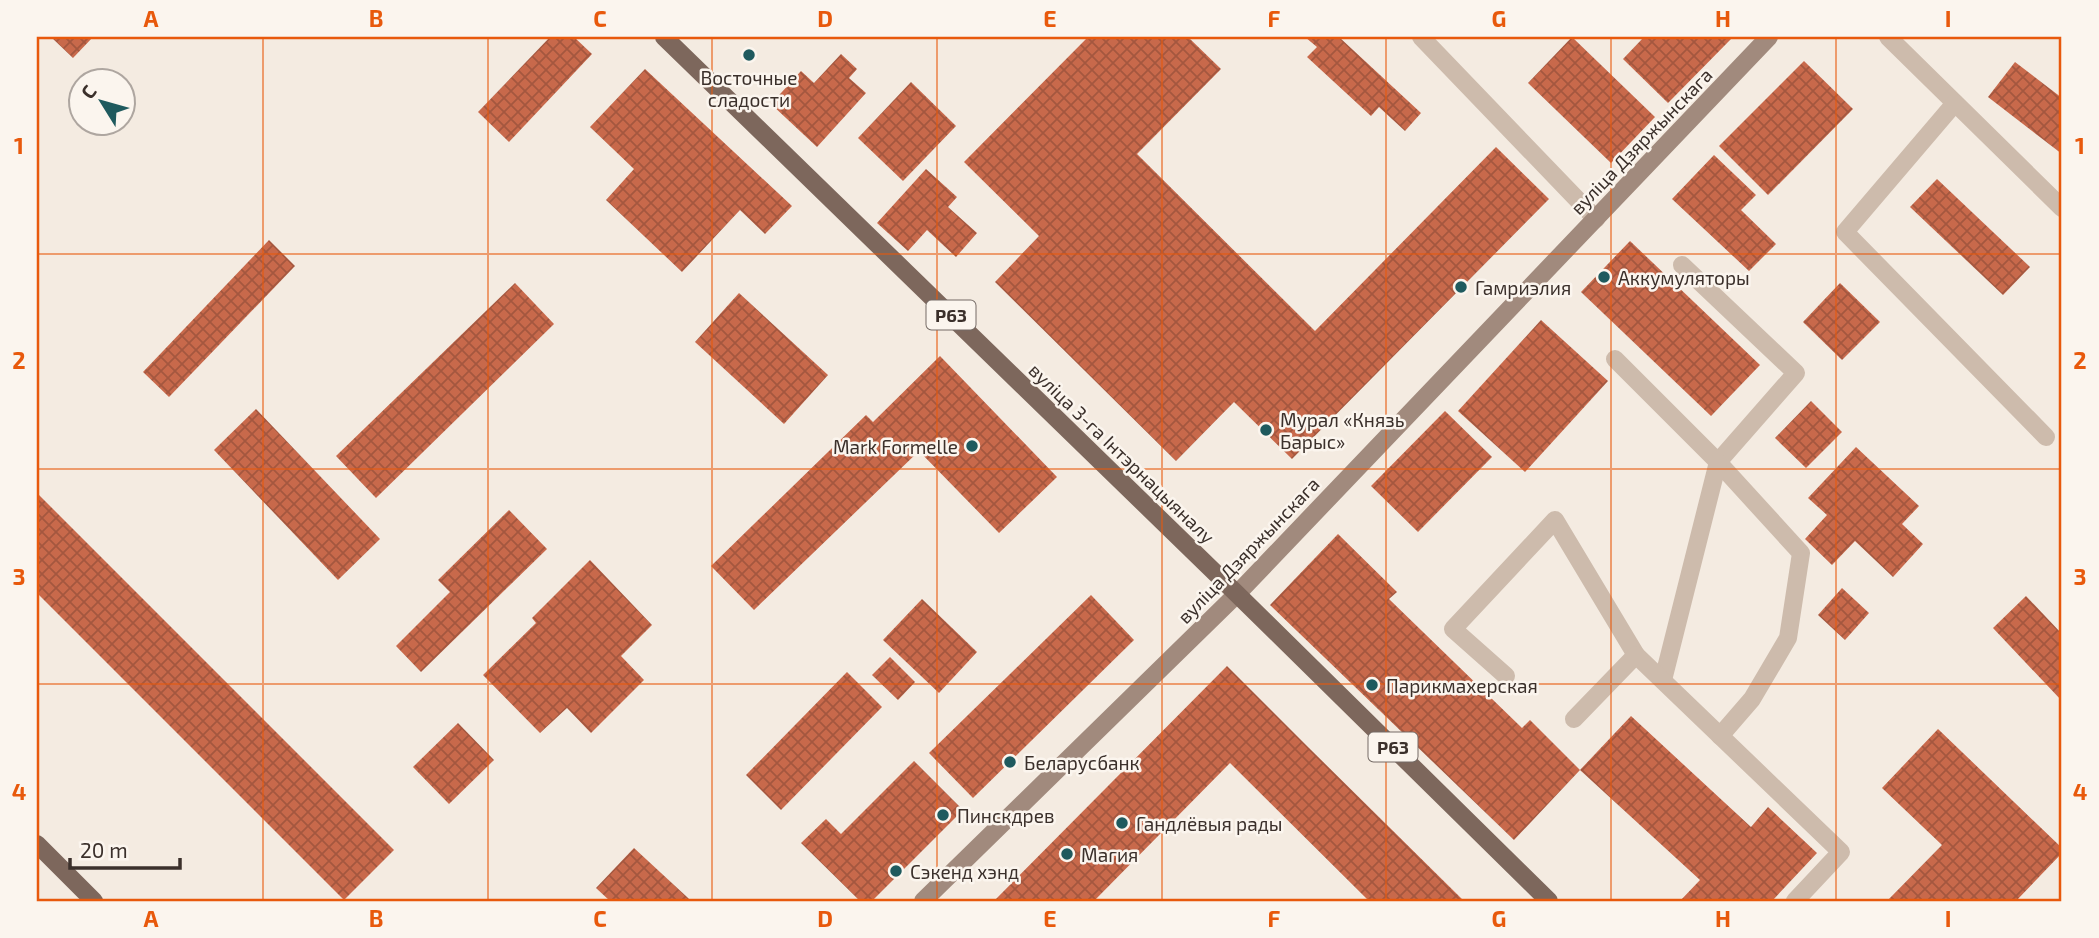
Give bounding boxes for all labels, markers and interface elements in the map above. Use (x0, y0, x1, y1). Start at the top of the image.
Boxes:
text: A (143, 4, 159, 32)
text: B (369, 4, 383, 32)
text: C (593, 4, 607, 32)
text: D (817, 4, 833, 32)
text: E (1043, 4, 1057, 32)
text: F (1268, 4, 1281, 32)
text: G (1492, 4, 1506, 32)
text: H (1715, 4, 1731, 32)
text: I (1945, 4, 1951, 32)
marker: Восточные сладости (741, 47, 757, 63)
street label: вуліца Дзяржынскага (1565, 63, 1717, 220)
north arrow (66, 66, 136, 136)
place label: Восточные сладости (700, 66, 798, 111)
text: С (75, 80, 101, 103)
text: 1 (14, 131, 24, 159)
text: 1 (2075, 131, 2085, 159)
place label: Аккумуляторы (1618, 266, 1750, 290)
marker: Аккумуляторы (1596, 269, 1612, 285)
place label: Гамриэлия (1475, 276, 1571, 299)
marker: Гамриэлия (1453, 279, 1469, 295)
road number: Р63 (926, 300, 976, 330)
text: 2 (12, 346, 26, 374)
text: 2 (2073, 346, 2087, 374)
street label: вуліца 3-га Інтэрнацыяналу (1024, 358, 1220, 549)
place label: Мурал «Князь Барыс» (1280, 408, 1404, 453)
marker: Мурал «Князь Барыс» (1258, 422, 1274, 438)
place label: Mark Formelle (833, 435, 958, 458)
marker: Mark Formelle (964, 438, 980, 454)
street label: вуліца Дзяржынскага (1172, 472, 1324, 629)
text: 3 (12, 562, 26, 590)
text: 3 (2073, 562, 2087, 590)
place label: Парикмахерская (1386, 674, 1538, 697)
marker: Парикмахерская (1364, 677, 1380, 693)
road number: Р63 (1368, 732, 1418, 762)
place label: Беларусбанк (1024, 751, 1140, 775)
marker: Беларусбанк (1002, 754, 1018, 770)
text: 4 (12, 777, 26, 805)
text: 4 (2073, 777, 2087, 805)
place label: Пинскдрев (957, 804, 1054, 827)
marker: Пинскдрев (935, 807, 951, 823)
place label: Гандлёвыя рады (1136, 812, 1283, 835)
marker: Гандлёвыя рады (1114, 815, 1130, 831)
scale bar (70, 826, 180, 870)
text: 20 m (80, 837, 128, 862)
place label: Магия (1081, 843, 1138, 866)
marker: Магия (1059, 846, 1075, 862)
place label: Сэкенд хэнд (910, 860, 1019, 883)
marker: Сэкенд хэнд (888, 863, 904, 879)
text: A (143, 904, 159, 932)
text: B (369, 904, 383, 932)
text: C (593, 904, 607, 932)
text: D (817, 904, 833, 932)
text: E (1043, 904, 1057, 932)
text: F (1268, 904, 1281, 932)
text: G (1492, 904, 1506, 932)
text: H (1715, 904, 1731, 932)
text: I (1945, 904, 1951, 932)

